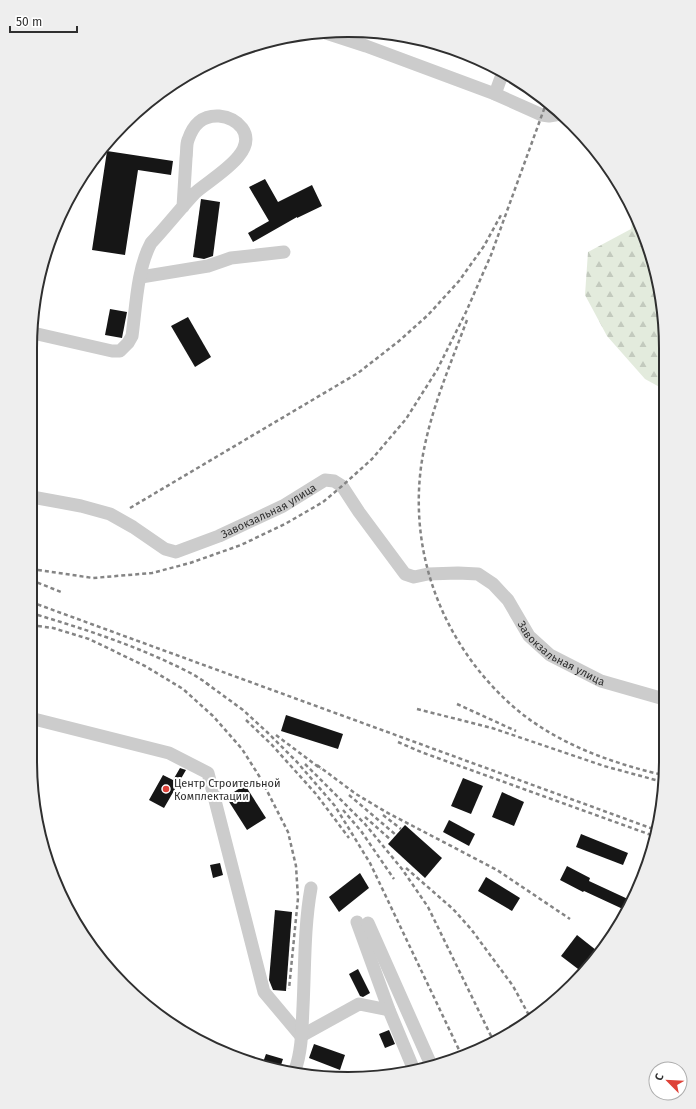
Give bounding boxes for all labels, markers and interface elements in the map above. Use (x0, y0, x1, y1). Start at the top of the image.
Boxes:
scale bar (10, 8, 77, 34)
text: 50 m (16, 15, 42, 29)
street label: Завокзальная улица (219, 481, 319, 541)
street label: Завокзальная улица (515, 619, 606, 689)
place label: Центр Строительной Комплектации (174, 777, 281, 803)
marker: Центр Строительной Комплектации (161, 784, 171, 794)
north arrow (648, 1061, 688, 1101)
text: С (652, 1071, 667, 1083)

